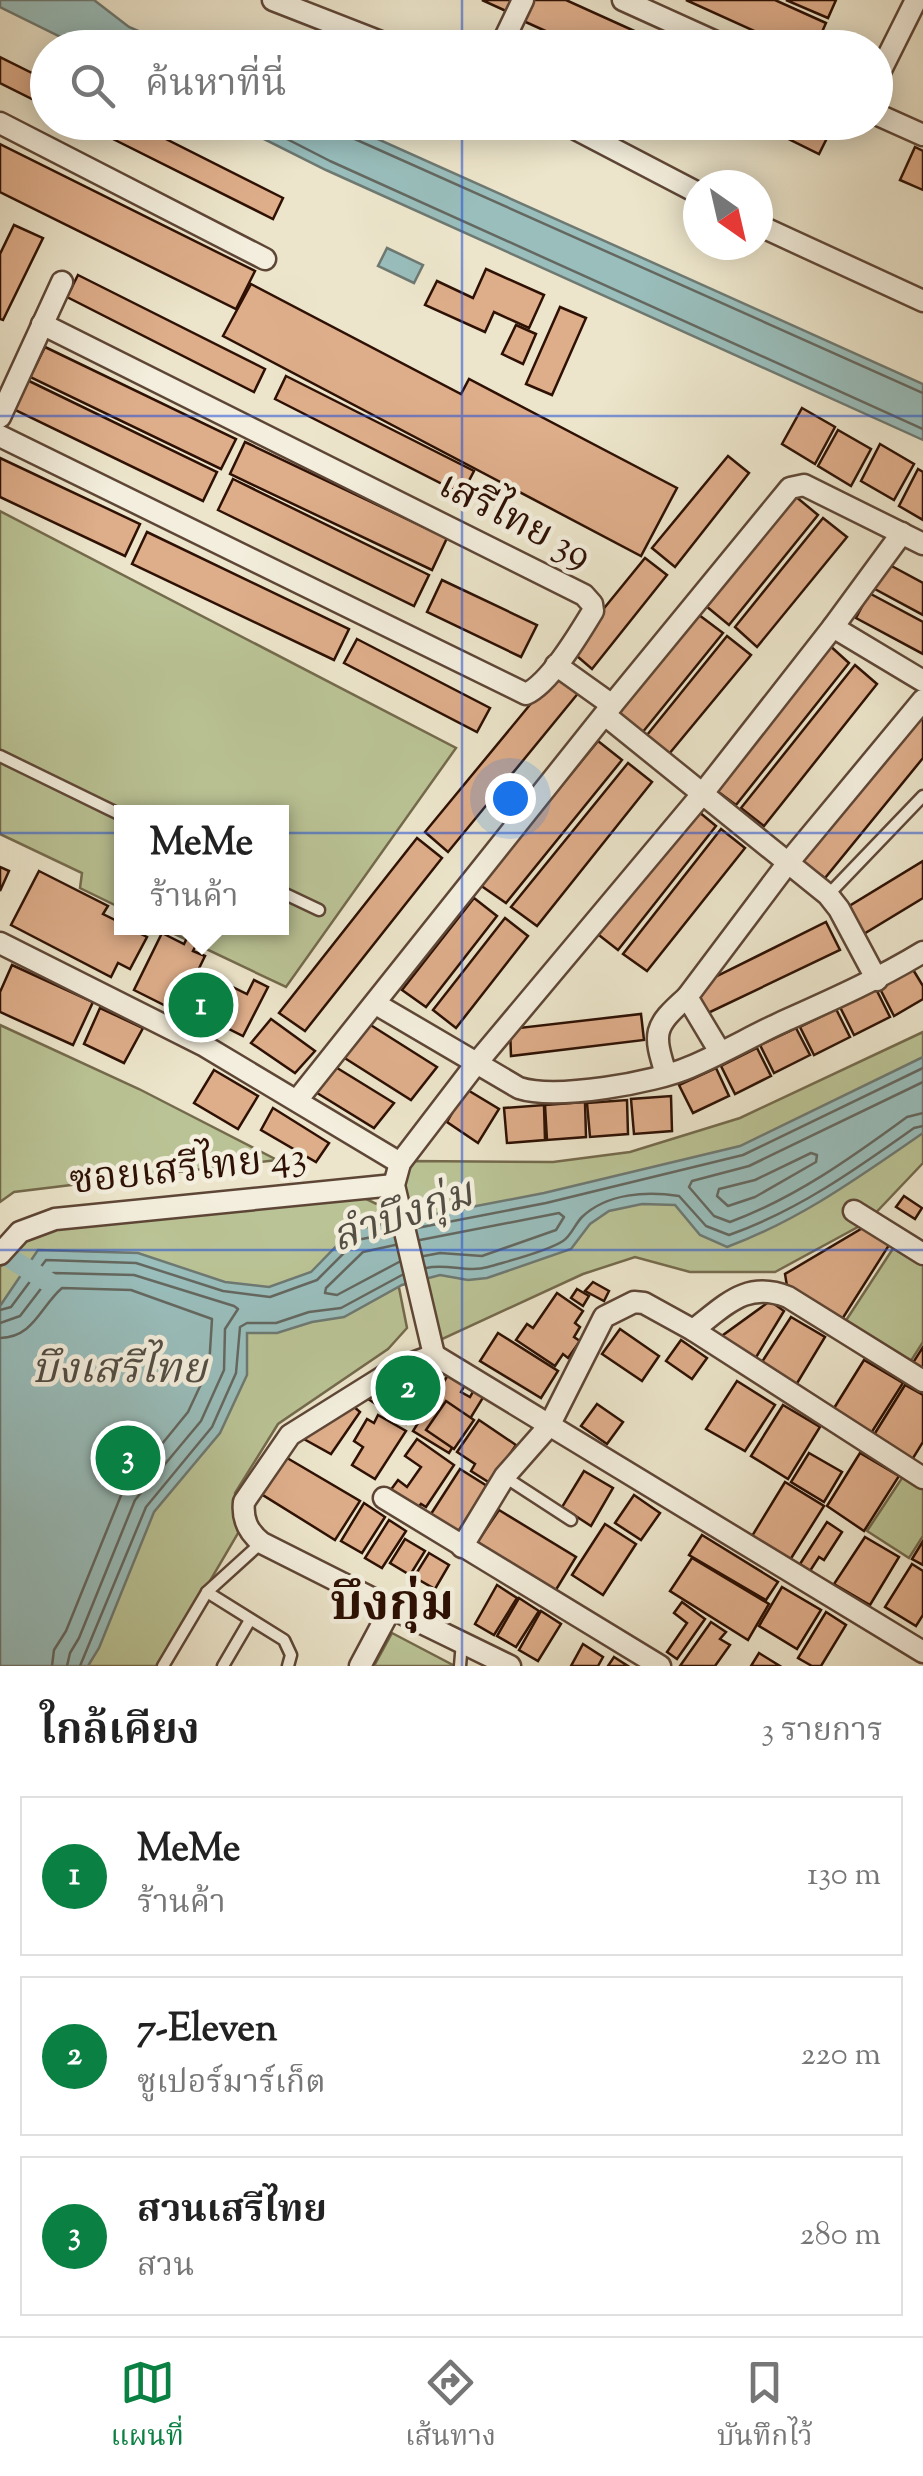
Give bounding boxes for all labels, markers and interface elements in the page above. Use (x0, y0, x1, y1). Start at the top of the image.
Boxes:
search box (30, 30, 893, 140)
icon: search (65, 58, 120, 113)
text: ค้นหาที่นี่ (145, 59, 286, 113)
north arrow (683, 170, 773, 260)
street label: เสรีไทย 39 (427, 457, 602, 585)
your location (485, 773, 536, 824)
popup (114, 805, 289, 935)
text: MeMe (150, 818, 253, 872)
text: ร้านค้า (150, 875, 239, 921)
pin: 1 (168, 968, 234, 1042)
street label: ซอยเสรีไทย 43 (66, 1128, 309, 1212)
water label: ลำบึงกุ่ม (324, 1165, 484, 1270)
water label: บึงเสรีไทย (31, 1339, 209, 1402)
pin: 2 (376, 1350, 440, 1426)
pin: 3 (96, 1420, 160, 1496)
district label: บึงกุ่ม (330, 1571, 454, 1643)
text: ใกล้เคียง (40, 1703, 200, 1763)
text: 3 รายการ (761, 1709, 883, 1755)
text: MeMe (137, 1824, 241, 1878)
text: 1 (69, 1853, 80, 1899)
text: 130 m (807, 1853, 881, 1899)
text: ร้านค้า (137, 1881, 226, 1927)
text: 7-Eleven (137, 2004, 278, 2058)
text: 2 (67, 2033, 82, 2079)
text: 220 m (801, 2033, 881, 2079)
text: ซูเปอร์มาร์เก็ต (137, 2061, 326, 2107)
text: สวนเสรีไทย (137, 2185, 327, 2239)
text: 3 (68, 2213, 81, 2259)
text: 280 m (800, 2213, 881, 2259)
text: สวน (137, 2244, 194, 2290)
tab: แผนที่ (111, 2355, 184, 2460)
tab: เส้นทาง (405, 2355, 496, 2460)
tab: บันทึกไว้ (717, 2355, 812, 2460)

